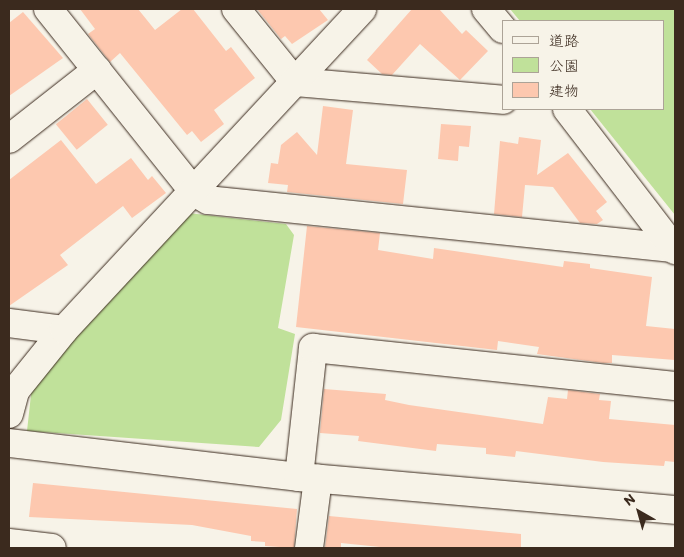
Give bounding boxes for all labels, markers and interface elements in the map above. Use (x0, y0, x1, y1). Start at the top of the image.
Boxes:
legend (502, 20, 664, 110)
text: 道路 (549, 32, 579, 50)
text: 公園 (549, 57, 579, 75)
text: 建物 (549, 82, 579, 100)
north arrow (614, 487, 664, 537)
text: N (620, 490, 638, 509)

